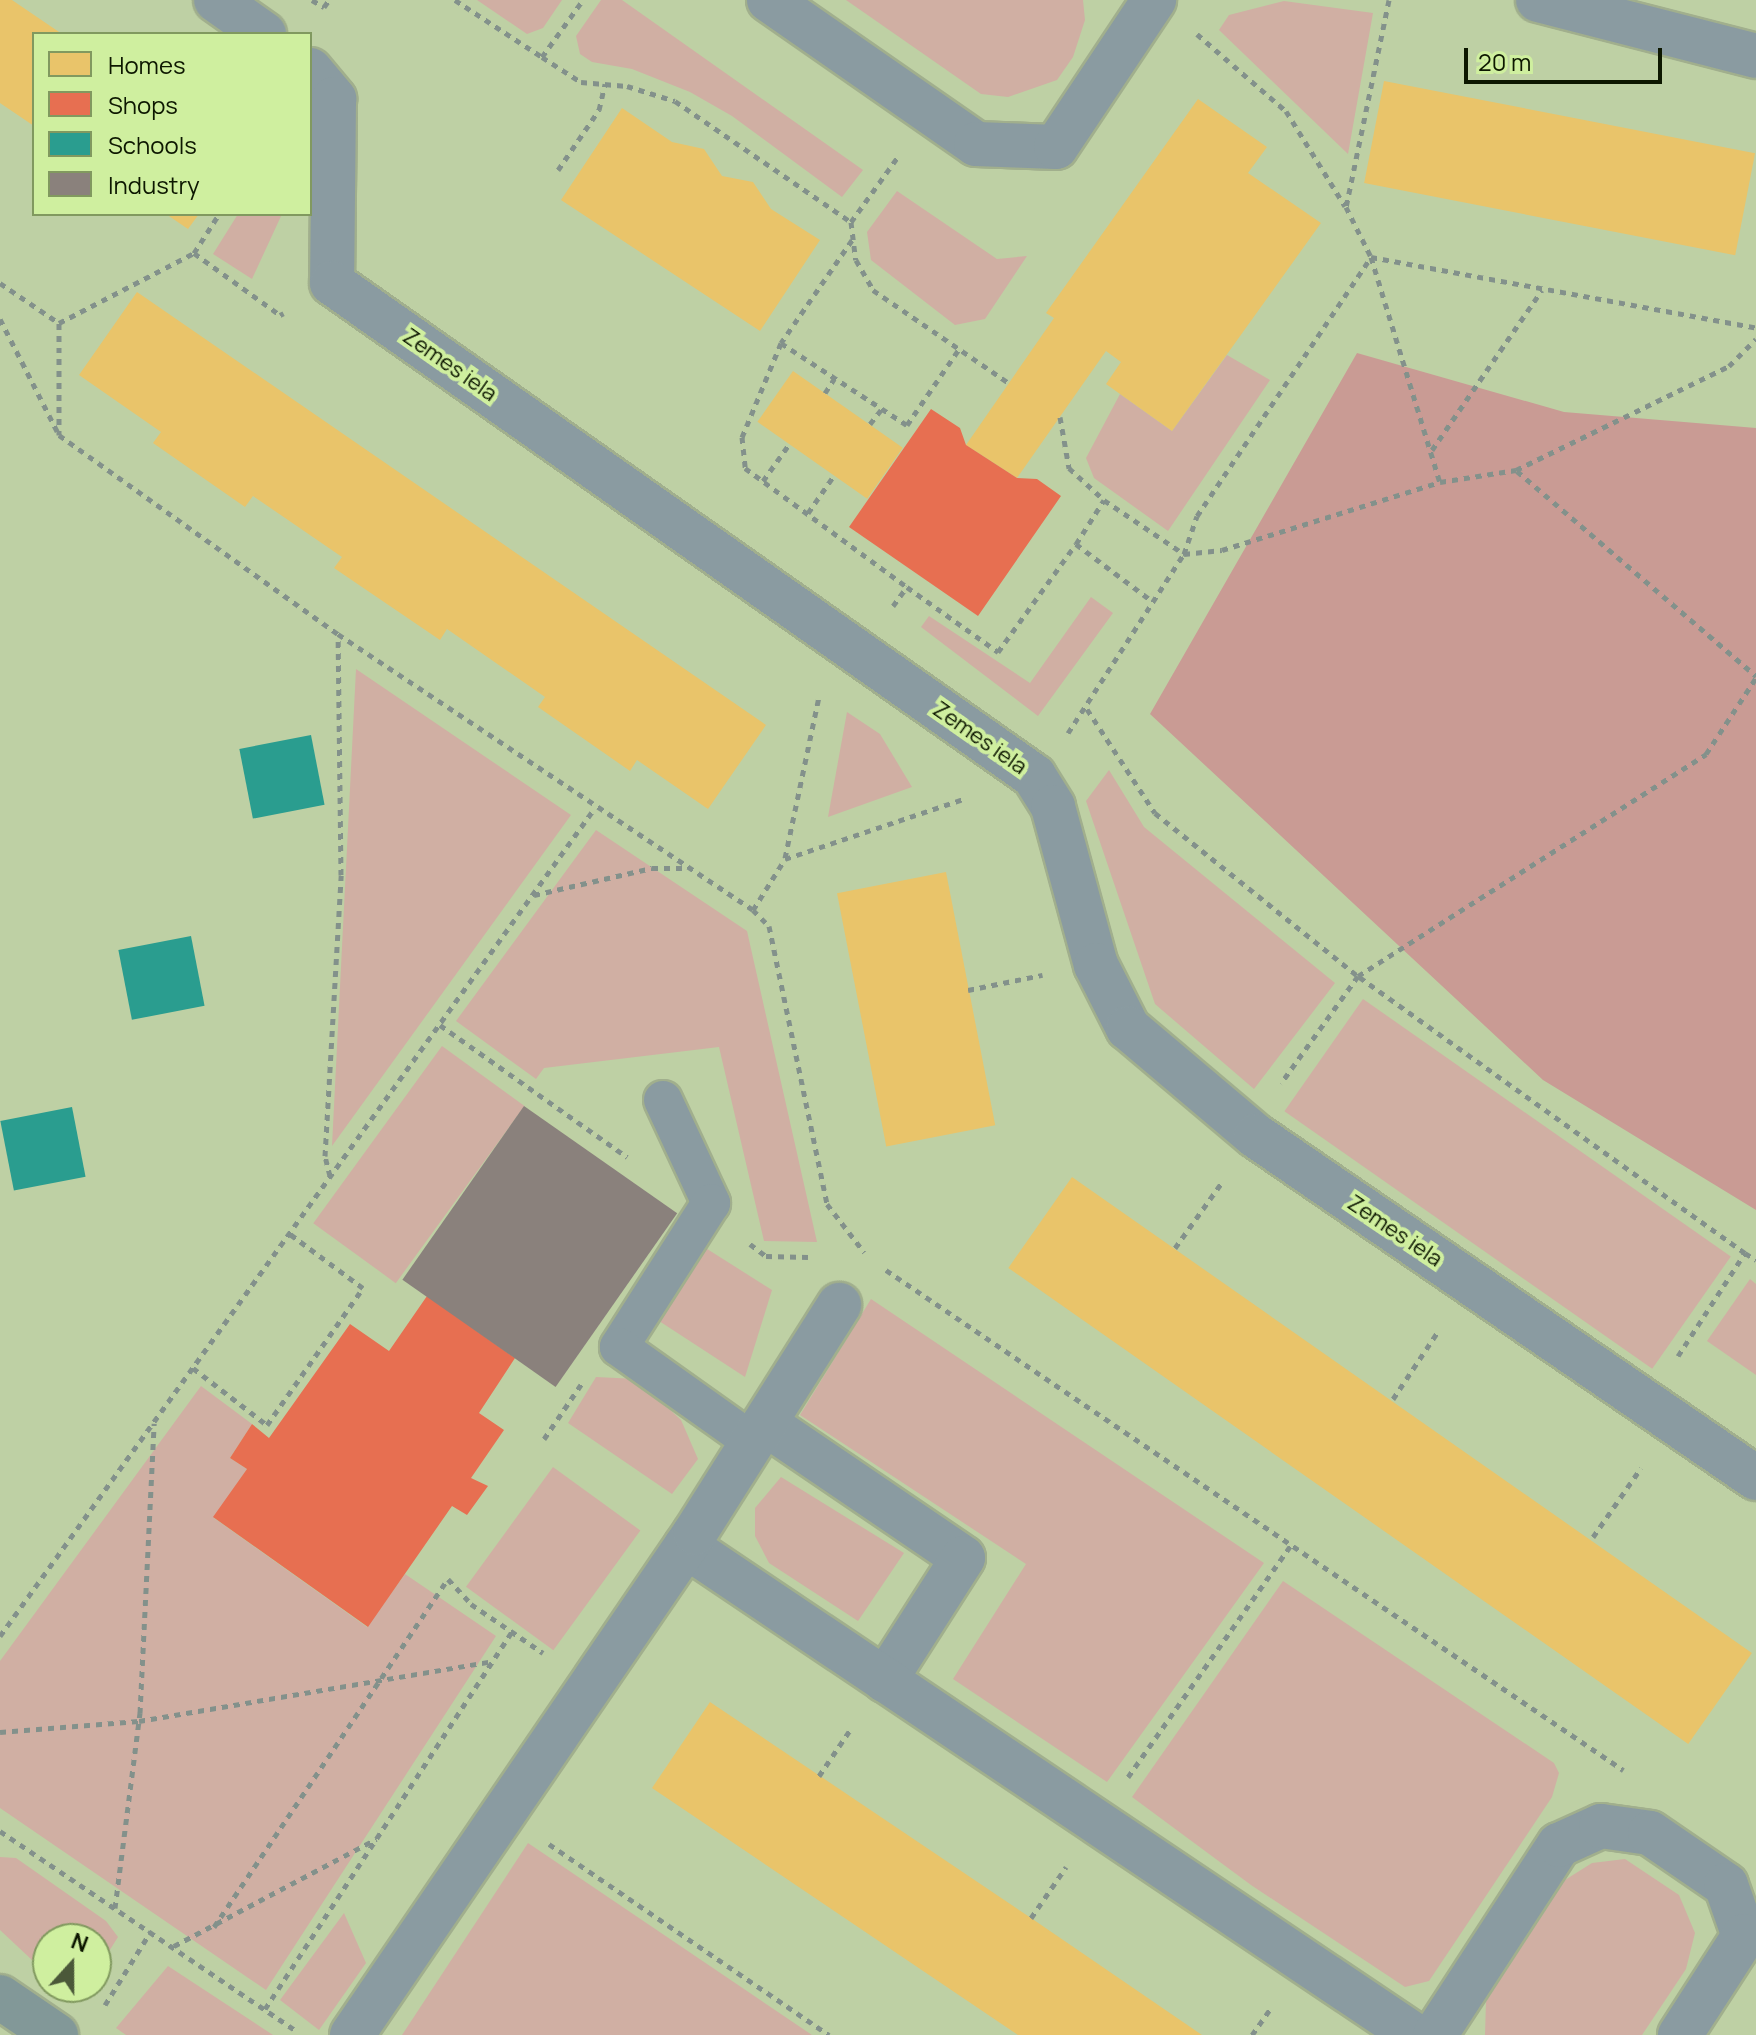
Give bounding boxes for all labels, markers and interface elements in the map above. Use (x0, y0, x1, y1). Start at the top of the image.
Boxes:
legend (32, 32, 312, 216)
scale bar (1468, 32, 1666, 82)
text: 20 m (1478, 45, 1531, 78)
text: Homes (108, 48, 186, 81)
text: Shops (108, 88, 178, 121)
text: Schools (108, 128, 197, 161)
text: Industry (108, 168, 200, 201)
street label: Zemes iela (398, 323, 502, 407)
street label: Zemes iela (928, 696, 1032, 780)
street label: Zemes iela (1343, 1190, 1447, 1272)
north arrow (32, 1923, 112, 2003)
text: N (67, 1926, 93, 1959)

